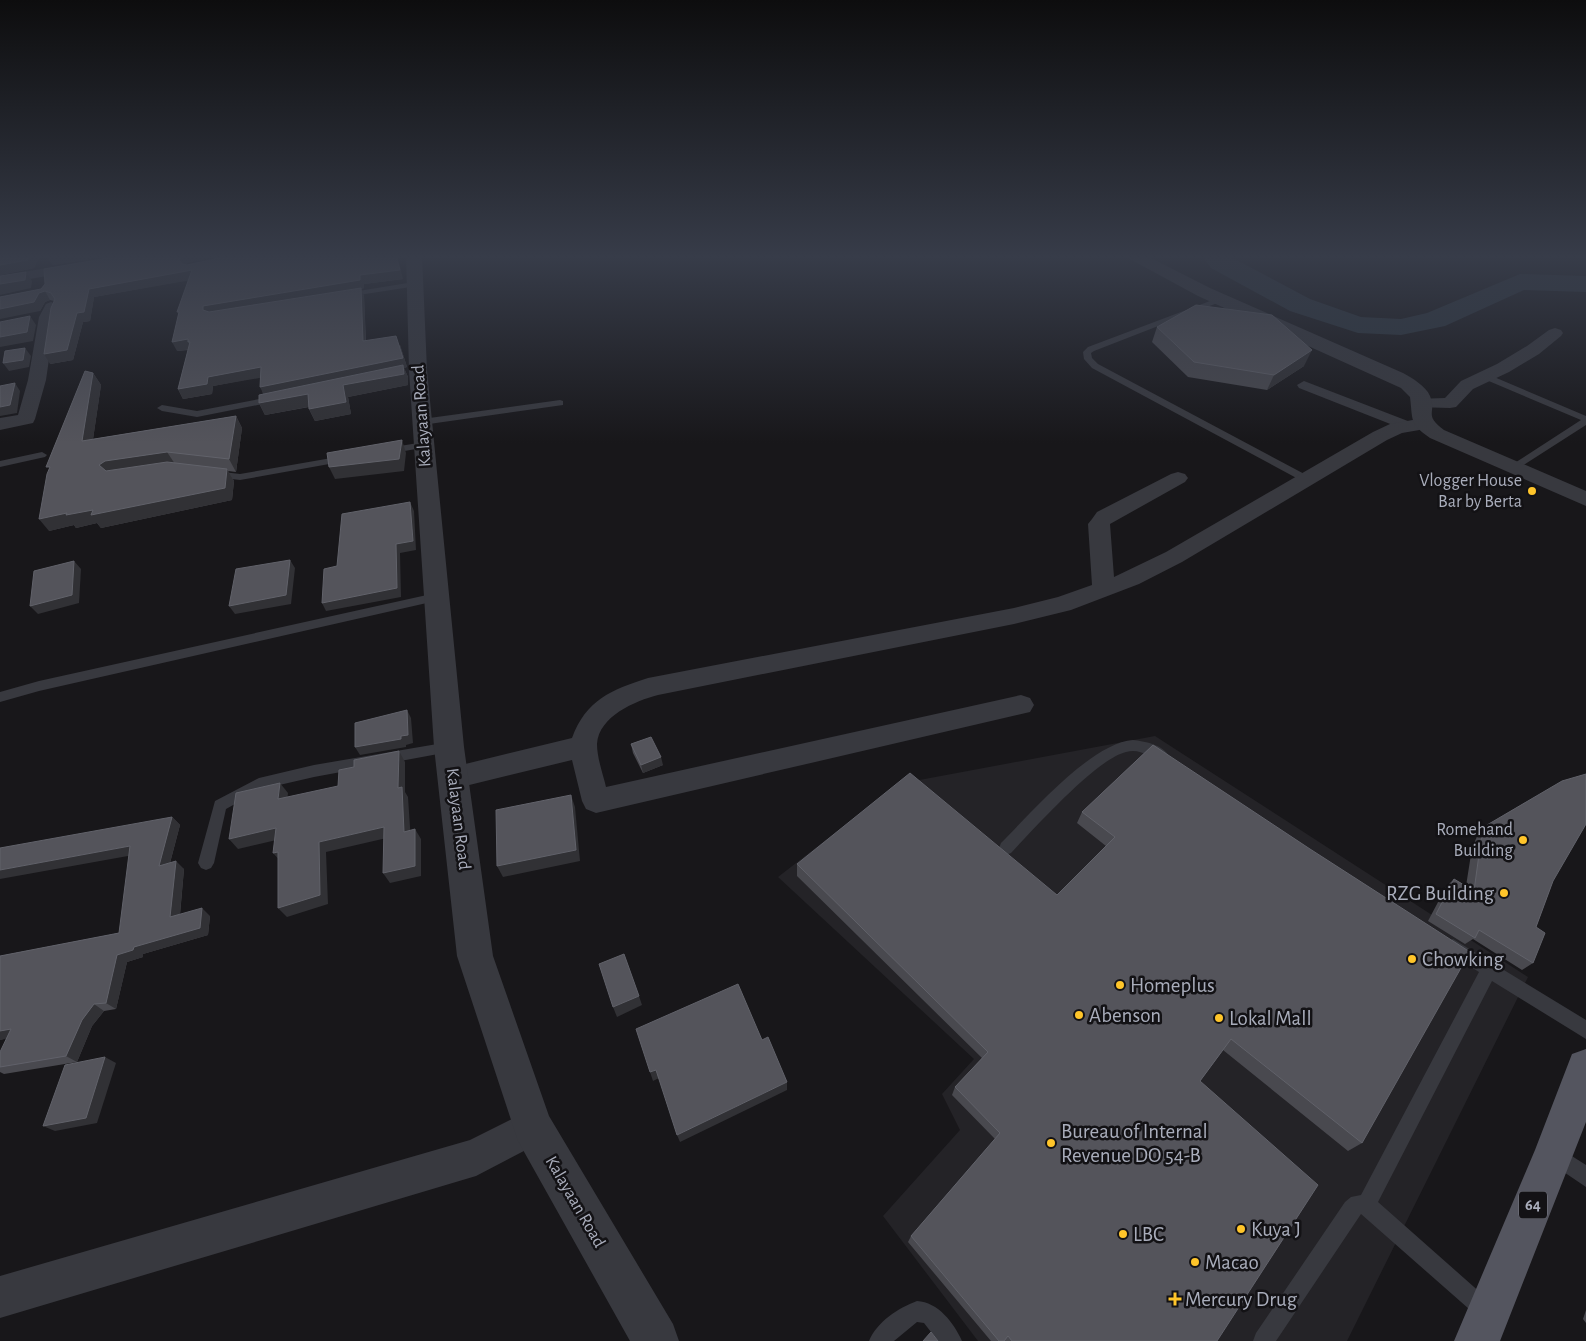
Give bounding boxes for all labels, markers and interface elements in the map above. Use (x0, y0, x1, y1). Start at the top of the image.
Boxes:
street label: Kalayaan Road (409, 364, 435, 468)
place label: Vlogger House Bar by Berta (1419, 472, 1522, 511)
marker: Vlogger House Bar by Berta (1526, 485, 1538, 497)
street label: Kalayaan Road (443, 767, 473, 871)
place label: Romehand Building (1436, 821, 1513, 860)
marker: Romehand Building (1517, 834, 1529, 846)
place label: RZG Building (1386, 883, 1495, 904)
marker: RZG Building (1498, 887, 1510, 899)
place label: Chowking (1422, 949, 1505, 970)
marker: Chowking (1406, 953, 1418, 965)
place label: Homeplus (1130, 975, 1215, 996)
marker: Homeplus (1114, 979, 1126, 991)
place label: Abenson (1089, 1005, 1161, 1026)
place label: Lokal Mall (1229, 1008, 1312, 1029)
marker: Abenson (1073, 1009, 1085, 1021)
marker: Lokal Mall (1213, 1012, 1225, 1024)
place label: Bureau of Internal Revenue DO 54-B (1061, 1121, 1208, 1166)
marker: Bureau of Internal Revenue DO 54-B (1045, 1137, 1057, 1149)
street label: Kalayaan Road (542, 1153, 608, 1251)
road number: 64 (1519, 1192, 1547, 1218)
place label: Kuya J (1251, 1219, 1301, 1240)
marker: Kuya J (1235, 1223, 1247, 1235)
place label: LBC (1133, 1224, 1164, 1245)
marker: LBC (1117, 1228, 1129, 1240)
place label: Macao (1205, 1252, 1259, 1273)
marker: Macao (1189, 1256, 1201, 1268)
place label: Mercury Drug (1185, 1289, 1298, 1310)
marker: Mercury Drug (1169, 1293, 1181, 1305)

